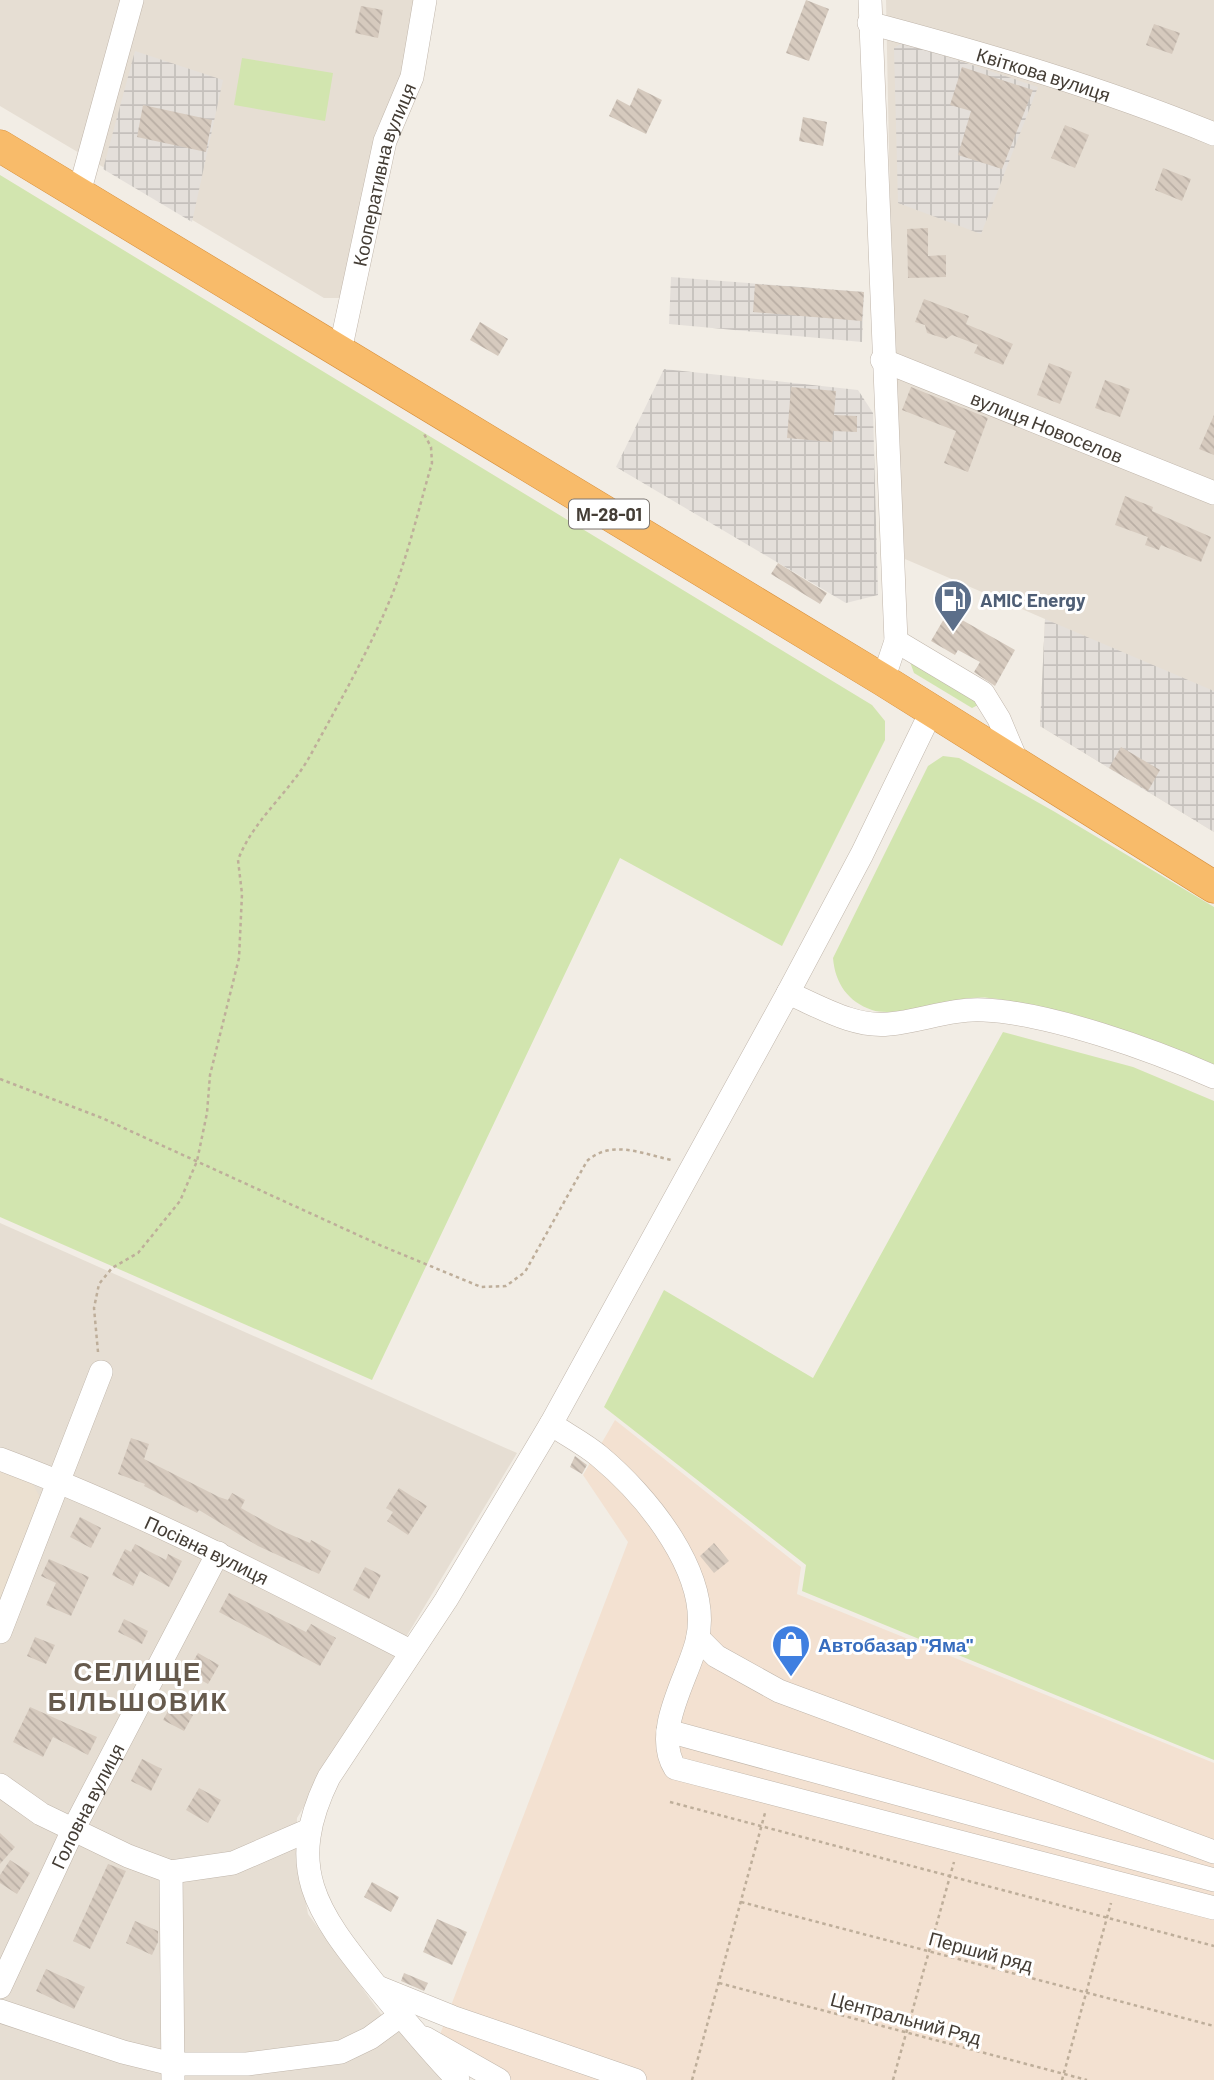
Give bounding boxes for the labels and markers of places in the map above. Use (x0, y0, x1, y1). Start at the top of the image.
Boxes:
fuel station icon: AMIC Energy (932, 578, 974, 633)
place label: AMIC Energy (980, 588, 1086, 611)
shop icon: Автобазар "Яма" (770, 1623, 812, 1678)
place label: Автобазар "Яма" (818, 1633, 973, 1656)

